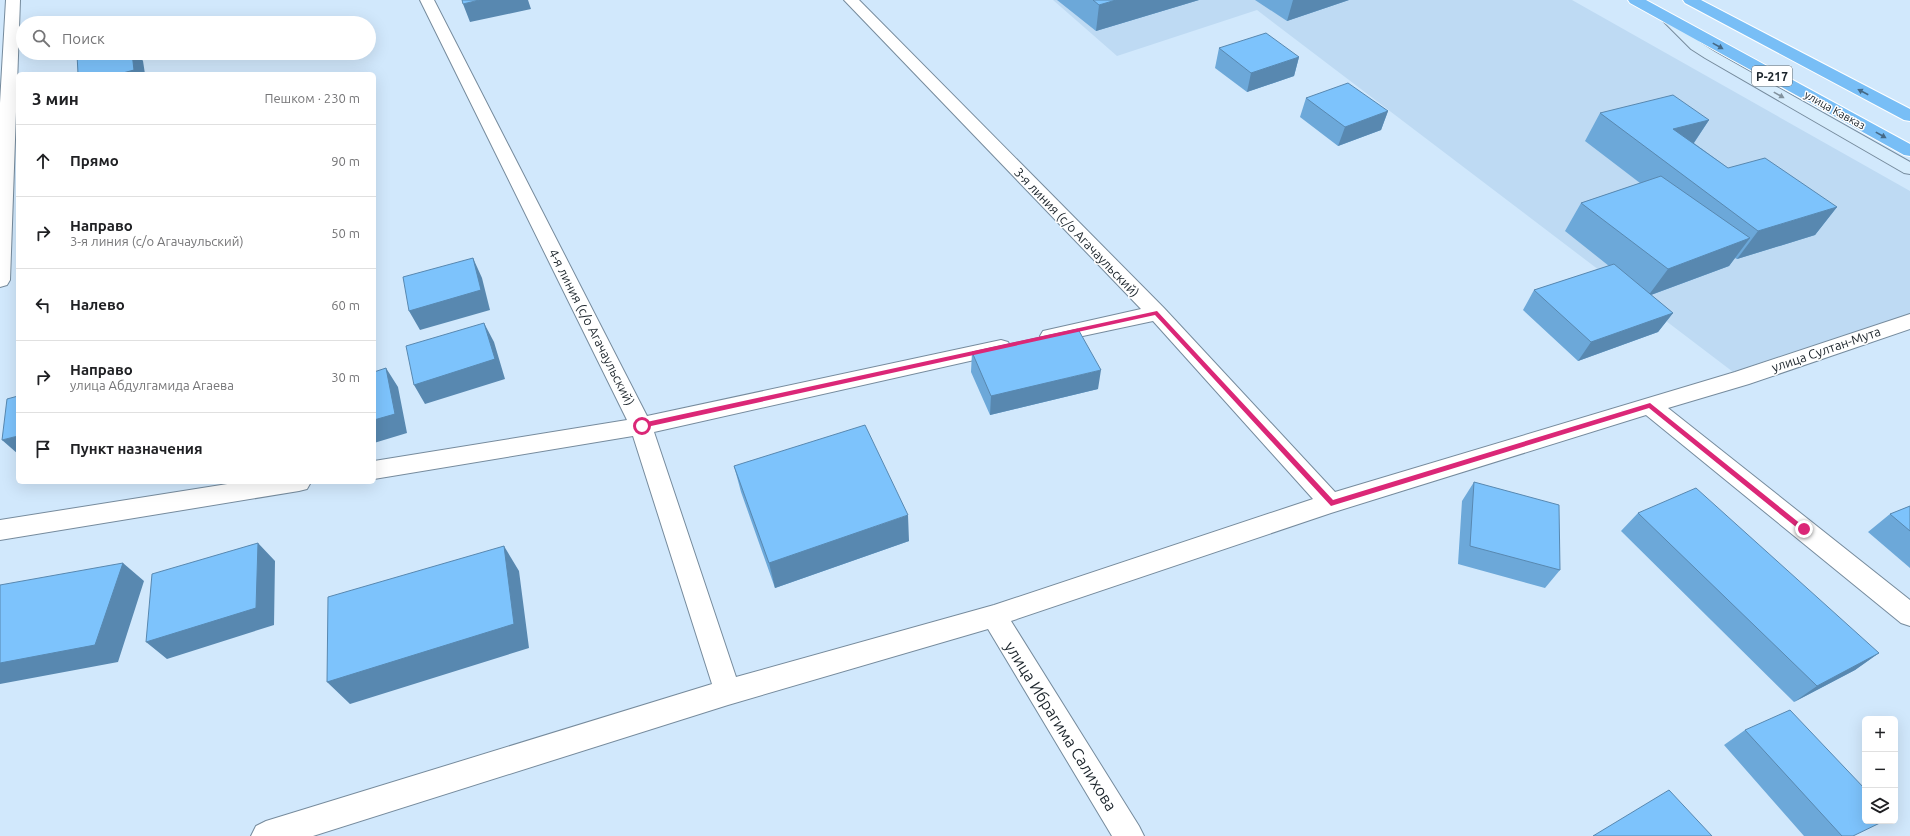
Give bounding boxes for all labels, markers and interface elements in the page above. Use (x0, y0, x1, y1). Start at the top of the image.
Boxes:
search box (16, 16, 376, 60)
icon: search (30, 27, 52, 49)
text: Поиск (62, 30, 105, 47)
one-way arrow (1712, 42, 1724, 49)
road number: Р-217 (1752, 66, 1792, 86)
street label: улица Кавказ (1803, 88, 1867, 132)
one-way arrow (1857, 88, 1869, 95)
text: 3 мин (32, 89, 79, 108)
text: Пешком · 230 m (264, 91, 360, 105)
one-way arrow (1774, 92, 1785, 98)
one-way arrow (1875, 132, 1887, 139)
icon: ahead (32, 150, 54, 172)
text: Прямо (70, 152, 119, 169)
text: 90 m (331, 154, 360, 168)
street label: 3-я линия (с/о Агачаульский) (1011, 165, 1142, 300)
text: Направо (70, 217, 133, 234)
icon: right (32, 222, 54, 244)
text: 50 m (331, 226, 360, 240)
text: 3-я линия (с/о Агачаульский) (70, 234, 244, 248)
street label: 4-я линия (с/о Агачаульский) (545, 247, 638, 408)
icon: left (32, 294, 54, 316)
text: Налево (70, 296, 125, 313)
text: 60 m (331, 298, 360, 312)
street label: улица Султан-Мута (1770, 324, 1882, 374)
text: Направо (70, 361, 133, 378)
icon: right (32, 366, 54, 388)
text: 30 m (331, 370, 360, 384)
text: улица Абдулгамида Агаева (70, 378, 234, 392)
route start (633, 417, 651, 435)
icon: arrive (32, 438, 54, 460)
text: Пункт назначения (70, 440, 203, 457)
route end (1795, 520, 1813, 538)
street label: улица Ибрагима Салихова (1001, 638, 1121, 814)
map controls (1862, 716, 1898, 824)
button: + (1862, 716, 1898, 752)
button: − (1862, 752, 1898, 788)
button: layers (1862, 788, 1898, 824)

